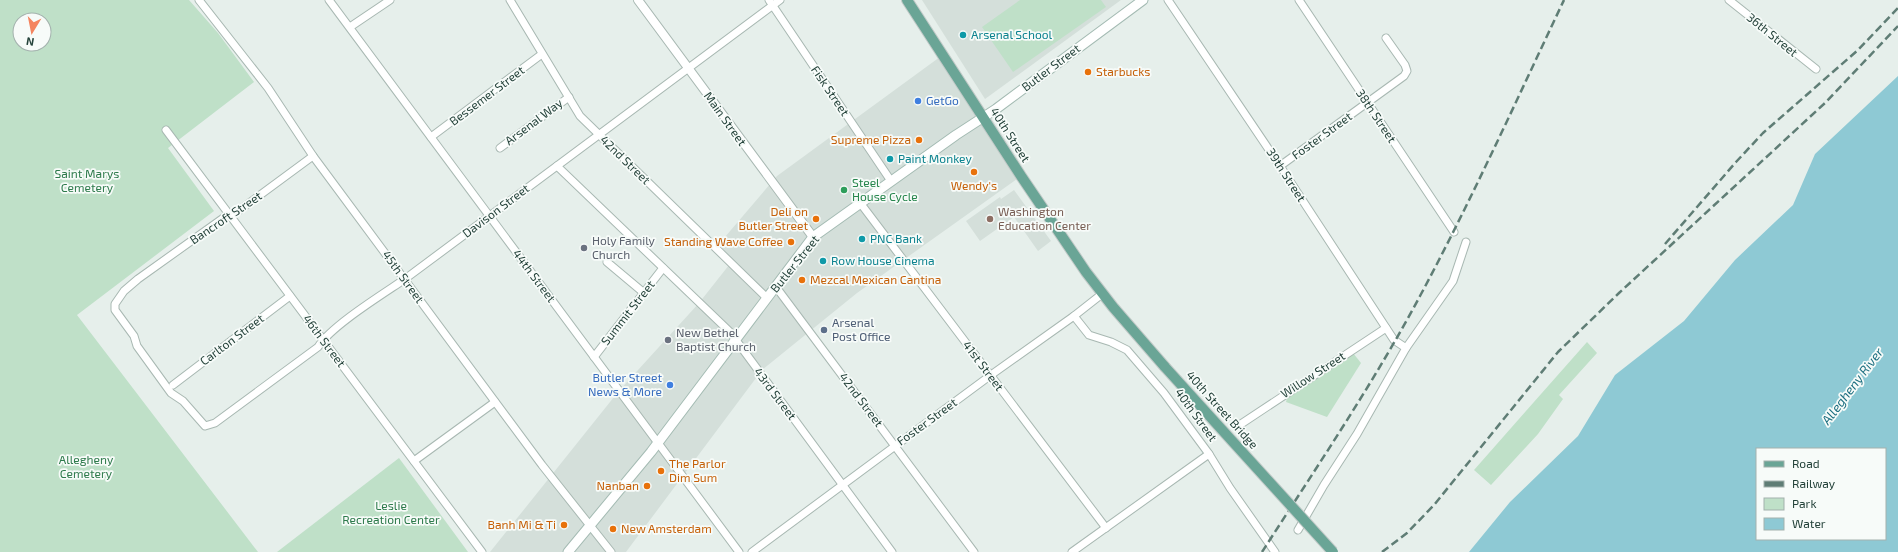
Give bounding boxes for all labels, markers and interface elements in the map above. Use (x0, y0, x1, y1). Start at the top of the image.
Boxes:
street label: 36th Street (1744, 10, 1801, 59)
north arrow (12, 12, 52, 52)
place label: Arsenal School (971, 27, 1053, 41)
marker: Arsenal School (958, 30, 968, 40)
text: N (25, 35, 35, 49)
street label: Butler Street (1018, 40, 1083, 94)
street label: Bessemer Street (446, 62, 527, 128)
street label: Fisk Street (809, 63, 853, 119)
place label: Starbucks (1096, 64, 1150, 78)
marker: Starbucks (1083, 67, 1093, 77)
street label: 38th Street (1354, 86, 1400, 145)
street label: Main Street (702, 89, 750, 148)
place label: GetGo (926, 93, 959, 107)
street label: Arsenal Way (502, 95, 565, 147)
marker: GetGo (913, 96, 923, 106)
street label: 40th Street (988, 105, 1034, 165)
street label: Foster Street (1289, 108, 1355, 162)
street label: 42nd Street (598, 132, 654, 187)
place label: Supreme Pizza (831, 132, 911, 146)
marker: Supreme Pizza (914, 135, 924, 145)
street label: 39th Street (1264, 145, 1310, 204)
place label: Paint Monkey (898, 151, 972, 165)
marker: Paint Monkey (885, 154, 895, 164)
park label: Saint Marys Cemetery (55, 166, 119, 194)
marker: Wendy's (969, 167, 979, 177)
place label: Steel House Cycle (852, 175, 918, 203)
place label: Wendy's (951, 178, 997, 192)
street label: Davison Street (459, 180, 532, 240)
marker: Steel House Cycle (839, 185, 849, 195)
street label: Bancroft Street (187, 188, 264, 246)
place label: Deli on Butler Street (739, 204, 808, 232)
place label: Washington Education Center (998, 204, 1091, 232)
marker: Deli on Butler Street (811, 214, 821, 224)
marker: Washington Education Center (985, 214, 995, 224)
place label: PNC Bank (870, 231, 922, 245)
street label: Butler Street (767, 232, 822, 295)
place label: Holy Family Church (592, 233, 655, 261)
place label: Standing Wave Coffee (664, 234, 783, 248)
marker: PNC Bank (857, 234, 867, 244)
marker: Standing Wave Coffee (786, 237, 796, 247)
marker: Holy Family Church (579, 243, 589, 253)
street label: 44th Street (510, 246, 559, 305)
street label: 45th Street (380, 247, 428, 306)
place label: Row House Cinema (831, 253, 935, 267)
marker: Row House Cinema (818, 256, 828, 266)
place label: Mezcal Mexican Cantina (810, 272, 941, 286)
marker: Mezcal Mexican Cantina (797, 275, 807, 285)
street label: Summit Street (598, 277, 657, 347)
street label: Carlton Street (197, 310, 266, 368)
street label: 46th Street (301, 312, 349, 370)
place label: Arsenal Post Office (832, 315, 891, 343)
place label: New Bethel Baptist Church (676, 325, 756, 353)
marker: Arsenal Post Office (819, 325, 829, 335)
marker: New Bethel Baptist Church (663, 335, 673, 345)
street label: 41st Street (960, 338, 1007, 393)
water label: Allegheny River (1817, 344, 1887, 428)
street label: Willow Street (1278, 348, 1348, 400)
street label: 43rd Street (752, 365, 800, 423)
street label: 40th Street Bridge (1183, 368, 1261, 452)
place label: Butler Street News & More (588, 370, 662, 398)
street label: 42nd Street (837, 370, 887, 430)
marker: Butler Street News & More (665, 380, 675, 390)
street label: 40th Street (1172, 386, 1220, 444)
street label: Foster Street (894, 394, 960, 448)
legend (1756, 448, 1886, 540)
park label: Allegheny Cemetery (59, 452, 114, 480)
place label: The Parlor Dim Sum (669, 456, 726, 484)
text: Road (1792, 456, 1820, 470)
marker: The Parlor Dim Sum (656, 466, 666, 476)
text: Railway (1792, 476, 1836, 490)
place label: Nanban (597, 478, 639, 492)
marker: Nanban (642, 481, 652, 491)
text: Park (1792, 496, 1817, 510)
park label: Leslie Recreation Center (342, 498, 440, 526)
text: Water (1792, 516, 1826, 530)
place label: Banh Mi & Ti (488, 517, 556, 531)
marker: Banh Mi & Ti (559, 520, 569, 530)
place label: New Amsterdam (621, 521, 712, 535)
marker: New Amsterdam (608, 524, 618, 534)

